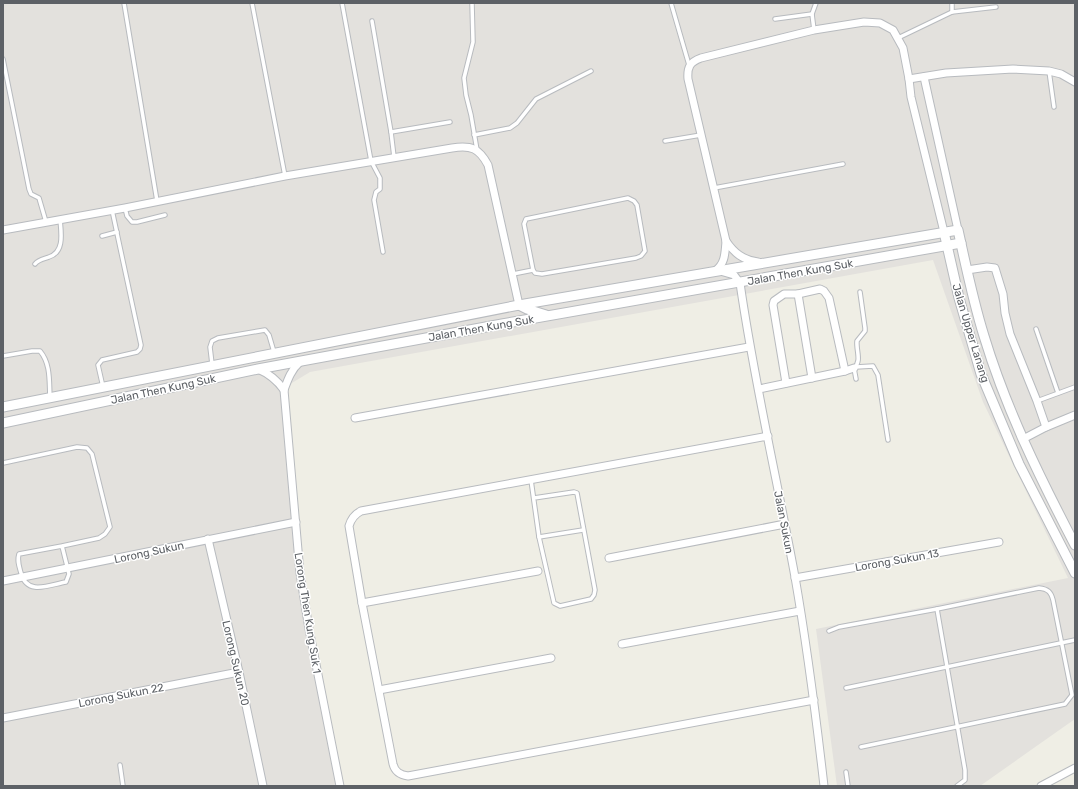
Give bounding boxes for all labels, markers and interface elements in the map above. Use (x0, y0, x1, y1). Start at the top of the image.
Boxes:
street label: Jalan Then Kung Suk (746, 257, 854, 288)
street label: Jalan Upper Lanang (949, 282, 992, 384)
street label: Jalan Then Kung Suk (427, 313, 535, 344)
street label: Jalan Then Kung Suk (109, 372, 217, 407)
street label: Jalan Sukun (771, 490, 796, 555)
street label: Lorong Sukun (113, 539, 185, 566)
street label: Lorong Sukun 13 (854, 547, 941, 574)
street label: Lorong Then Kung Suk 1 (292, 552, 323, 674)
street label: Lorong Sukun 20 (219, 619, 252, 707)
street label: Lorong Sukun 22 (77, 681, 165, 710)

